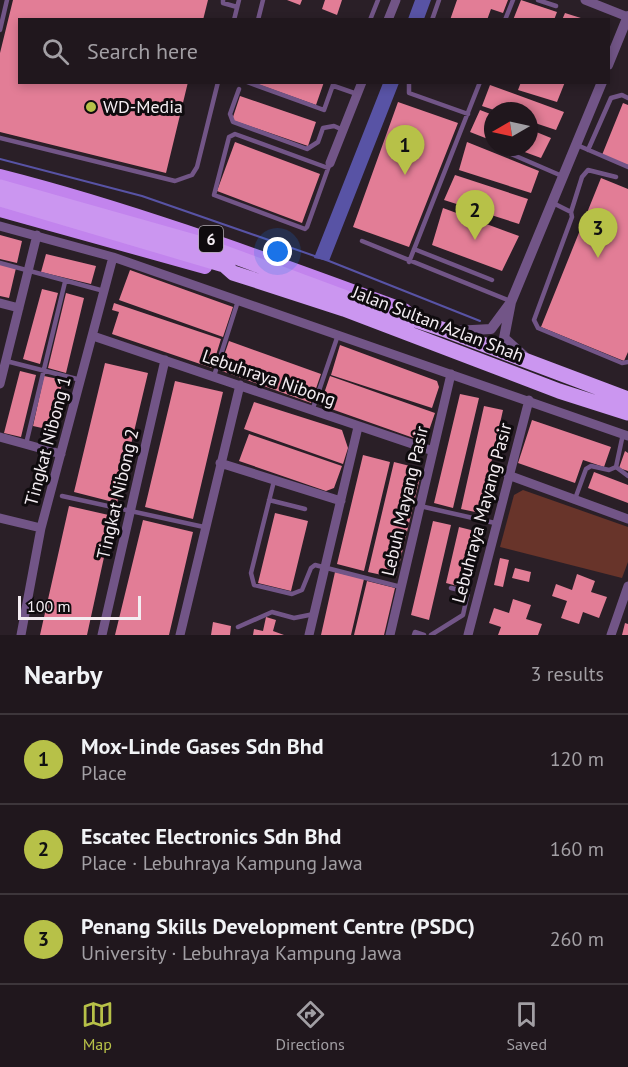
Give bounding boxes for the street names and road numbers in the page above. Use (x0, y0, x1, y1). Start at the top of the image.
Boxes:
road number: 6 (199, 226, 223, 252)
street label: Jalan Sultan Azlan Shah (348, 280, 527, 367)
street label: Lebuhraya Nibong (199, 344, 339, 411)
street label: Tingkat Nibong 1 (19, 374, 76, 508)
street label: Lebuhraya Mayang Pasir (446, 420, 517, 605)
street label: Lebuh Mayang Pasir (376, 424, 433, 578)
street label: Tingkat Nibong 2 (91, 426, 144, 561)

